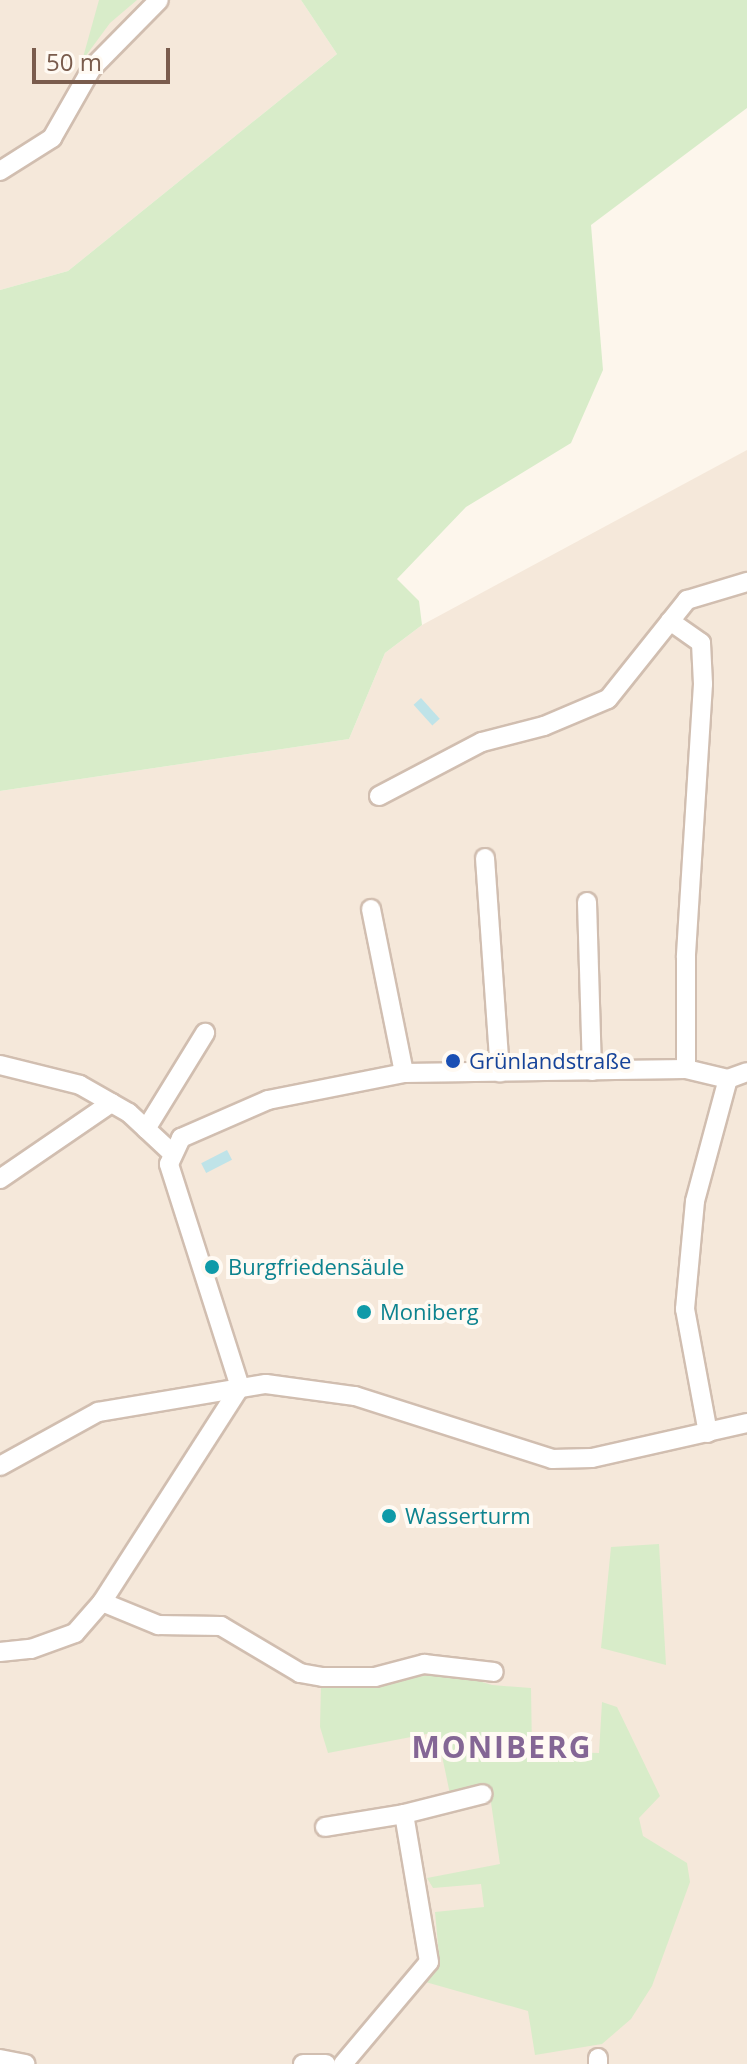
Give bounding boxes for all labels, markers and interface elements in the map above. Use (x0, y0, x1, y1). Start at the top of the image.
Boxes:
scale bar (36, 32, 174, 82)
text: 50 m (46, 45, 102, 78)
place label: Grünlandstraße (469, 1048, 631, 1074)
marker: Grünlandstraße (444, 1052, 462, 1070)
place label: Burgfriedensäule (228, 1254, 404, 1280)
marker: Burgfriedensäule (203, 1258, 221, 1276)
place label: Moniberg (380, 1299, 479, 1325)
marker: Moniberg (355, 1303, 373, 1321)
place label: Wasserturm (405, 1503, 531, 1529)
marker: Wasserturm (380, 1507, 398, 1525)
district label: MONIBERG (412, 1729, 592, 1765)

